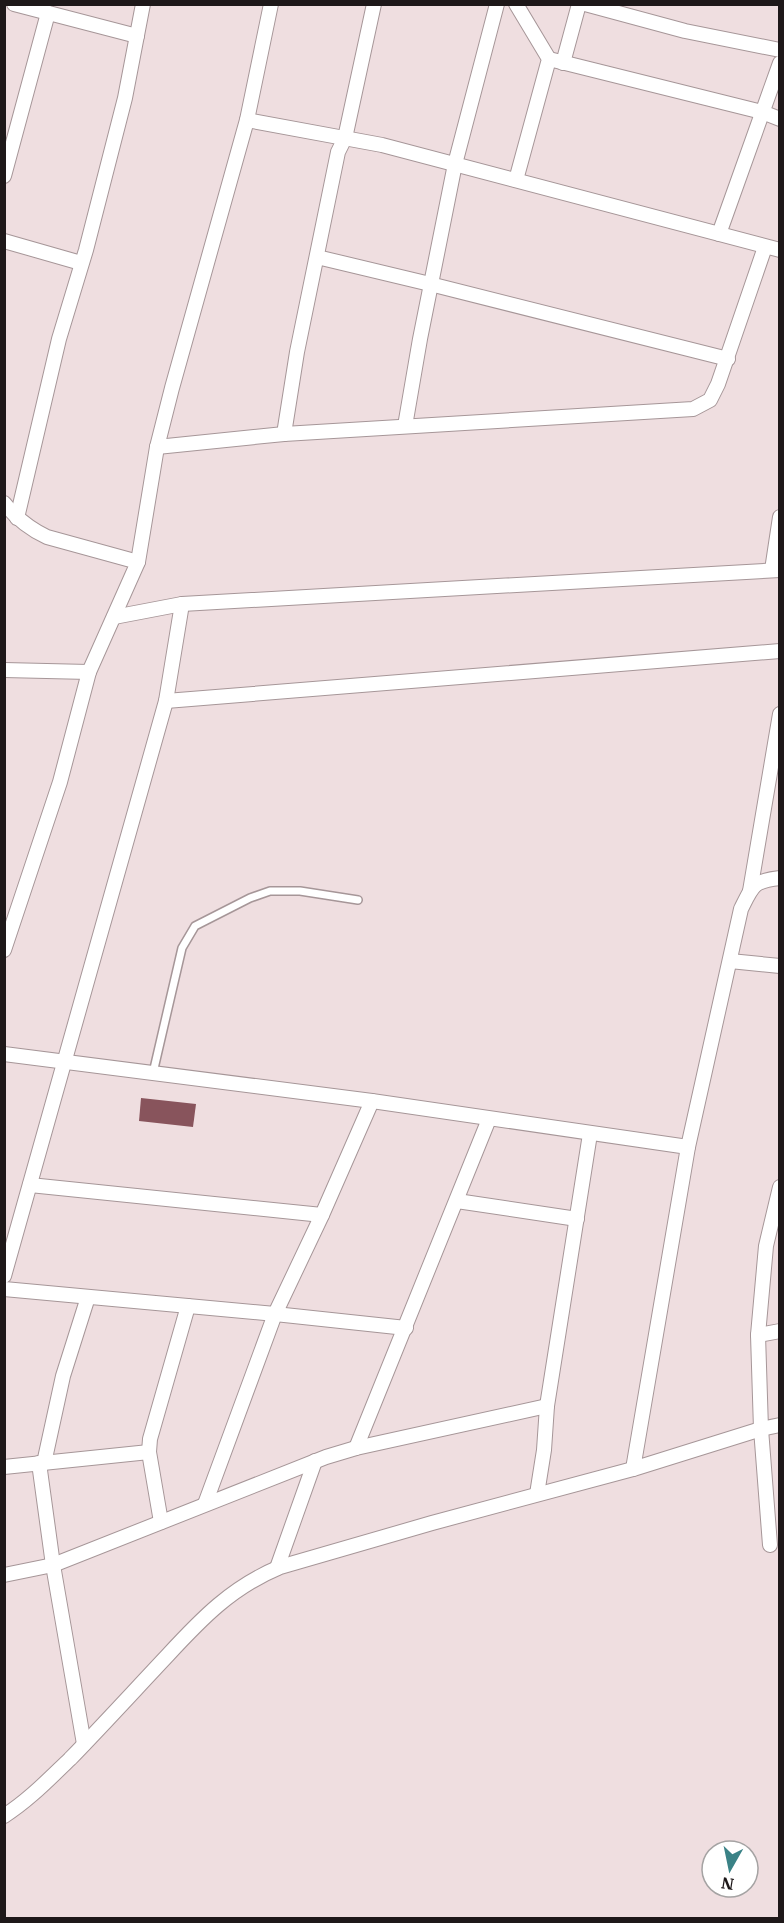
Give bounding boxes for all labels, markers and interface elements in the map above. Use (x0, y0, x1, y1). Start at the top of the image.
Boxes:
north arrow (700, 1839, 760, 1899)
text: N (720, 1873, 735, 1895)

